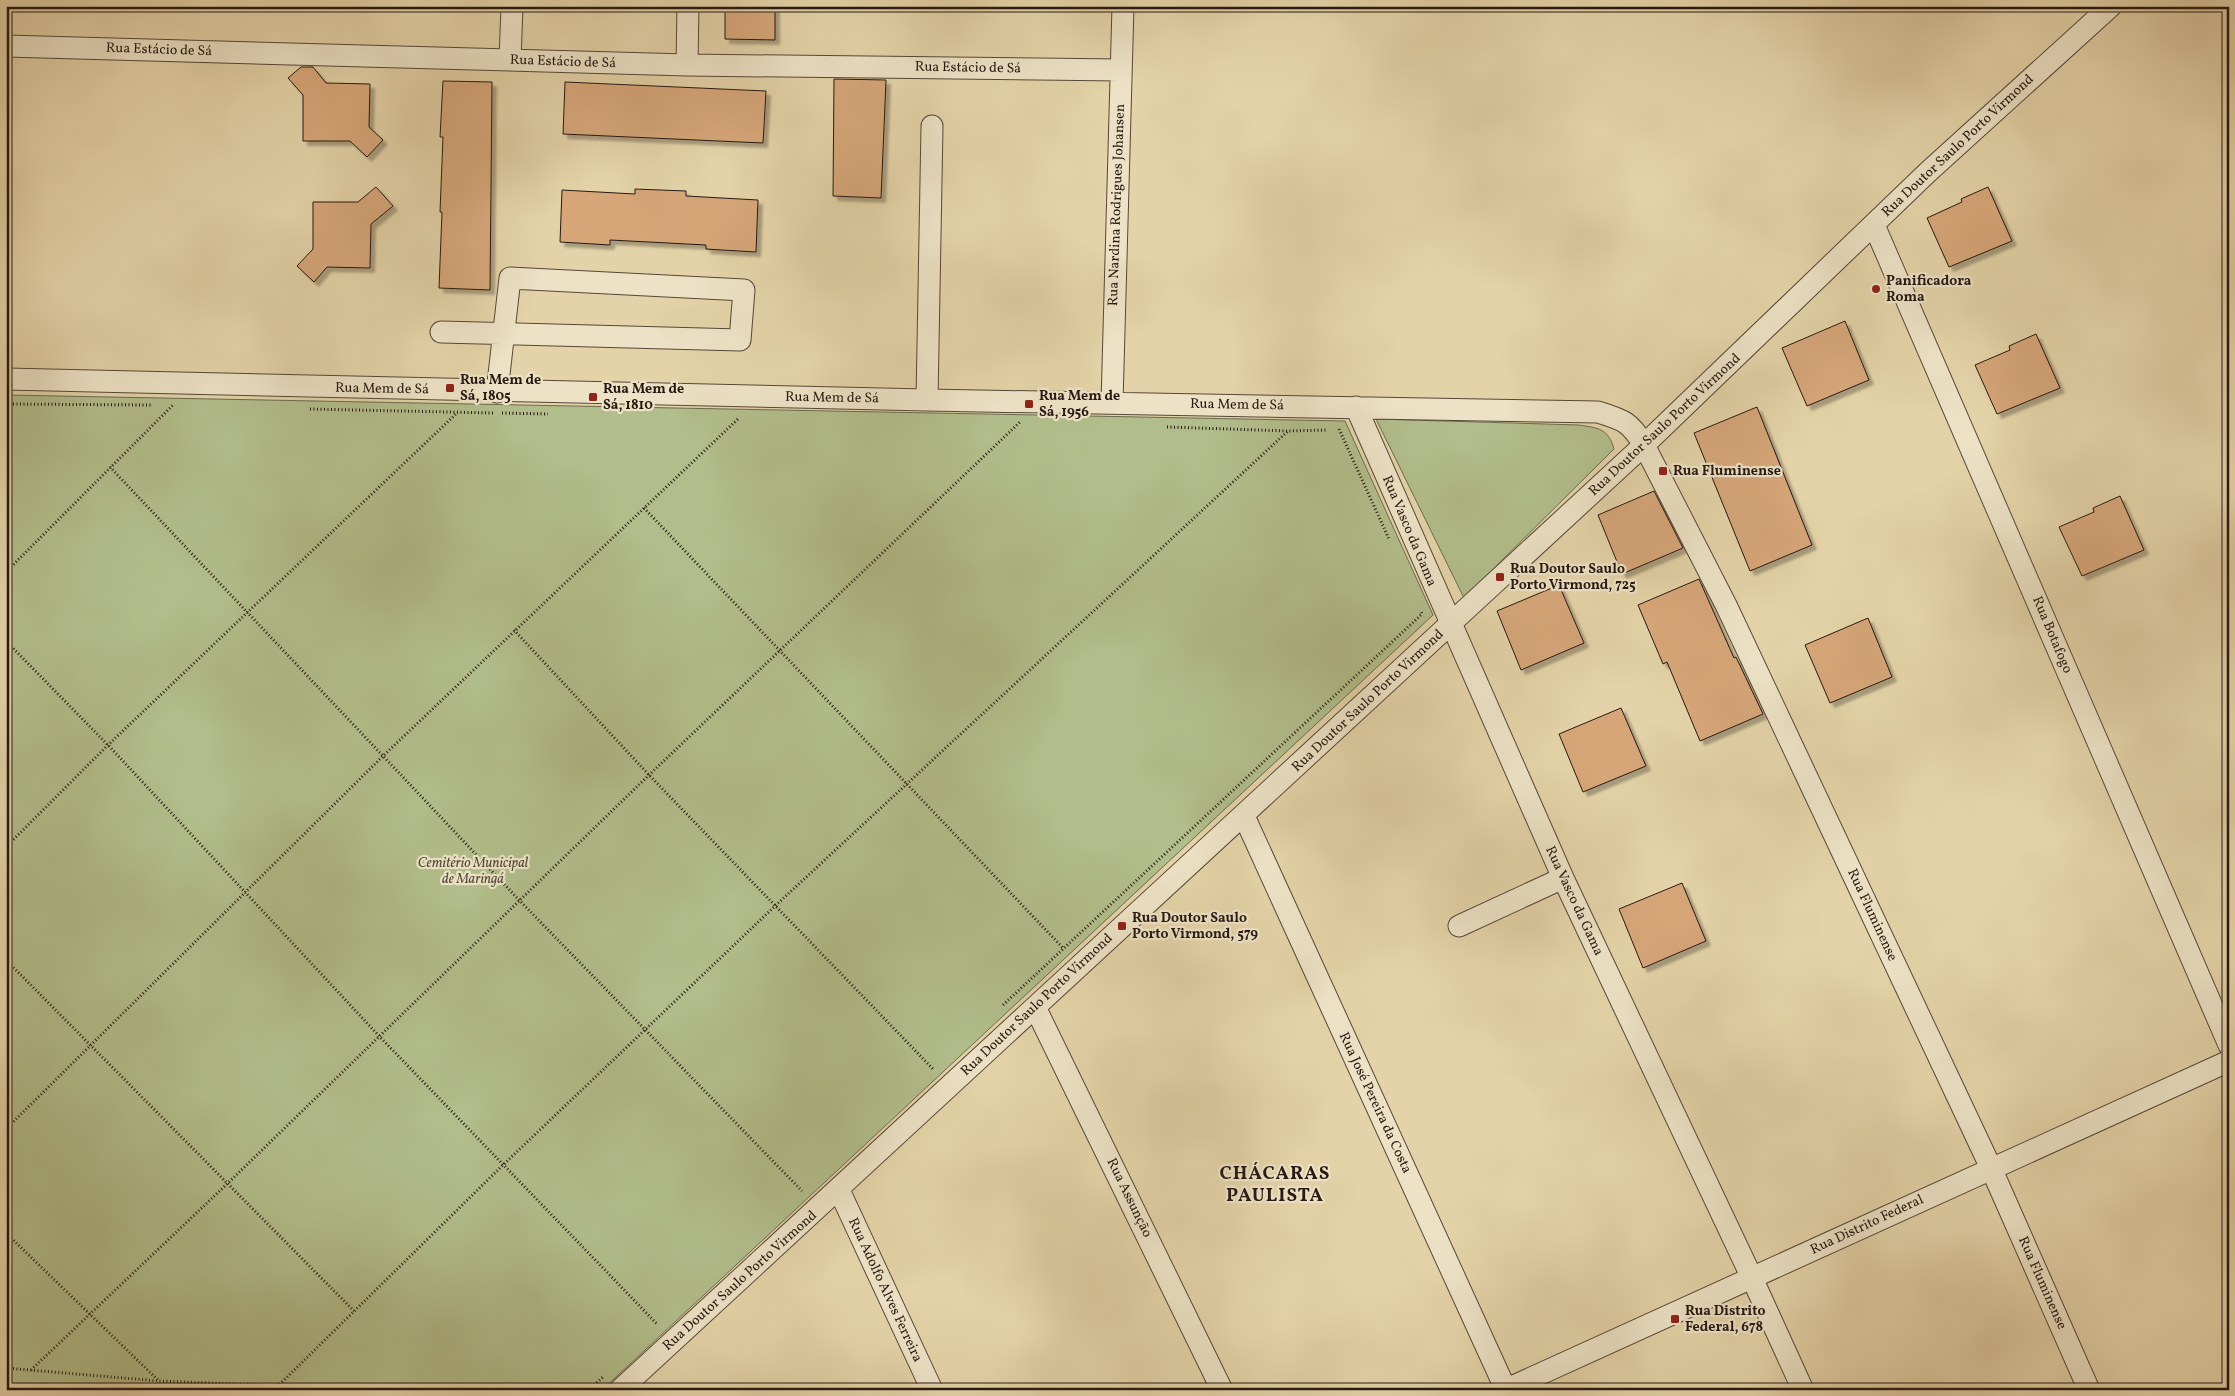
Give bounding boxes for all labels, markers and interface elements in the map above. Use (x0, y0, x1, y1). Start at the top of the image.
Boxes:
street label: Rua Estácio de Sá (106, 39, 212, 61)
street label: Rua Estácio de Sá (510, 51, 616, 73)
street label: Rua Estácio de Sá (915, 58, 1021, 78)
street label: Rua Doutor Saulo Porto Virmond (1878, 70, 2038, 222)
street label: Rua Nardina Rodrigues Johansen (1104, 103, 1130, 307)
place label: Panificadora Roma (1886, 272, 1972, 307)
marker: Panificadora Roma (1870, 283, 1882, 295)
street label: Rua Doutor Saulo Porto Virmond (1585, 349, 1745, 501)
place label: Rua Mem de Sá, 1805 (460, 371, 541, 406)
street label: Rua Mem de Sá (335, 379, 429, 399)
place label: Rua Mem de Sá, 1810 (603, 380, 684, 415)
marker: Rua Mem de Sá, 1805 (444, 382, 456, 394)
place label: Rua Mem de Sá, 1956 (1039, 387, 1120, 422)
street label: Rua Mem de Sá (785, 388, 879, 408)
marker: Rua Mem de Sá, 1810 (587, 391, 599, 403)
street label: Rua Mem de Sá (1190, 395, 1284, 415)
marker: Rua Mem de Sá, 1956 (1023, 398, 1035, 410)
place label: Rua Fluminense (1673, 462, 1781, 481)
marker: Rua Fluminense (1657, 465, 1669, 477)
street label: Rua Vasco da Gama (1377, 473, 1441, 589)
place label: Rua Doutor Saulo Porto Virmond, 725 (1510, 560, 1636, 595)
marker: Rua Doutor Saulo Porto Virmond, 725 (1494, 571, 1506, 583)
street label: Rua Botafogo (2027, 593, 2077, 677)
street label: Rua Doutor Saulo Porto Virmond (1288, 625, 1448, 777)
street label: Rua Vasco da Gama (1540, 843, 1608, 959)
park label: Cemitério Municipal de Maringá (418, 854, 529, 889)
street label: Rua Fluminense (1842, 866, 1902, 965)
place label: Rua Doutor Saulo Porto Virmond, 579 (1132, 909, 1258, 944)
marker: Rua Doutor Saulo Porto Virmond, 579 (1116, 920, 1128, 932)
street label: Rua Doutor Saulo Porto Virmond (957, 929, 1117, 1081)
street label: Rua José Pereira da Costa (1334, 1029, 1416, 1177)
street label: Rua Assunção (1102, 1155, 1156, 1241)
district label: CHÁCARAS PAULISTA (1220, 1161, 1330, 1209)
street label: Rua Distrito Federal (1807, 1190, 1927, 1260)
street label: Rua Doutor Saulo Porto Virmond (659, 1206, 821, 1356)
street label: Rua Adolfo Alves Ferreira (843, 1215, 927, 1365)
street label: Rua Fluminense (2013, 1234, 2071, 1333)
place label: Rua Distrito Federal, 678 (1685, 1302, 1765, 1337)
marker: Rua Distrito Federal, 678 (1669, 1313, 1681, 1325)

